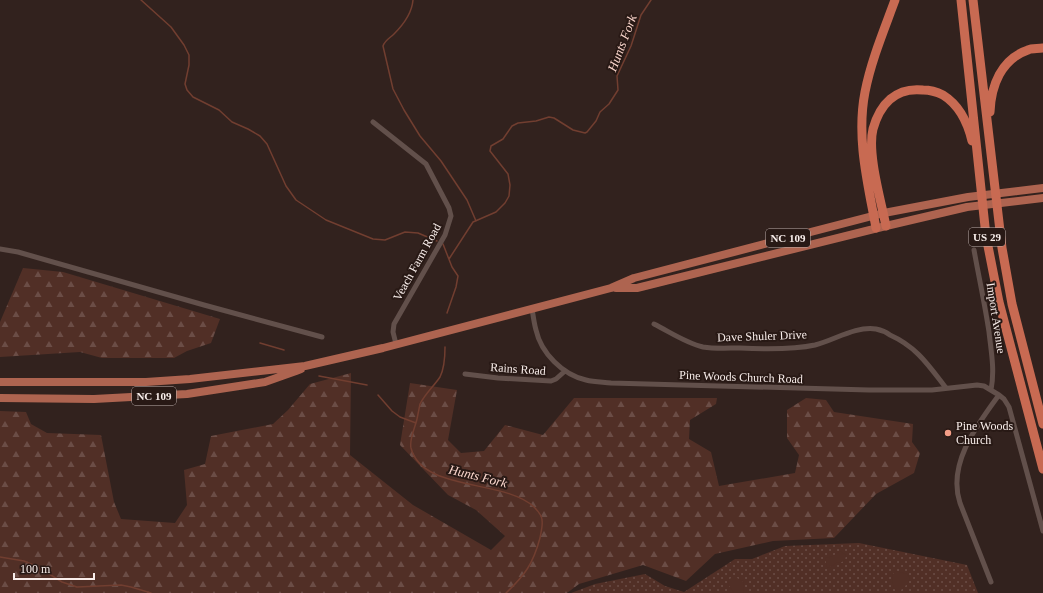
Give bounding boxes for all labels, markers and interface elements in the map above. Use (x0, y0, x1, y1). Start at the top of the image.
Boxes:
water label: Hunts Fork (604, 12, 640, 74)
street label: Veach Farm Road (390, 221, 444, 303)
road number: US 29 (969, 228, 1005, 246)
road number: NC 109 (766, 229, 810, 247)
street label: Import Avenue (983, 282, 1009, 354)
street label: Dave Shuler Drive (717, 327, 807, 345)
street label: Rains Road (490, 360, 546, 378)
street label: Pine Woods Church Road (679, 368, 803, 386)
road number: NC 109 (132, 387, 176, 405)
place label: Pine Woods Church (956, 419, 1013, 447)
marker: Pine Woods Church (943, 428, 953, 438)
water label: Hunts Fork (446, 461, 509, 491)
scale bar (14, 555, 94, 581)
text: 100 m (20, 562, 51, 576)

